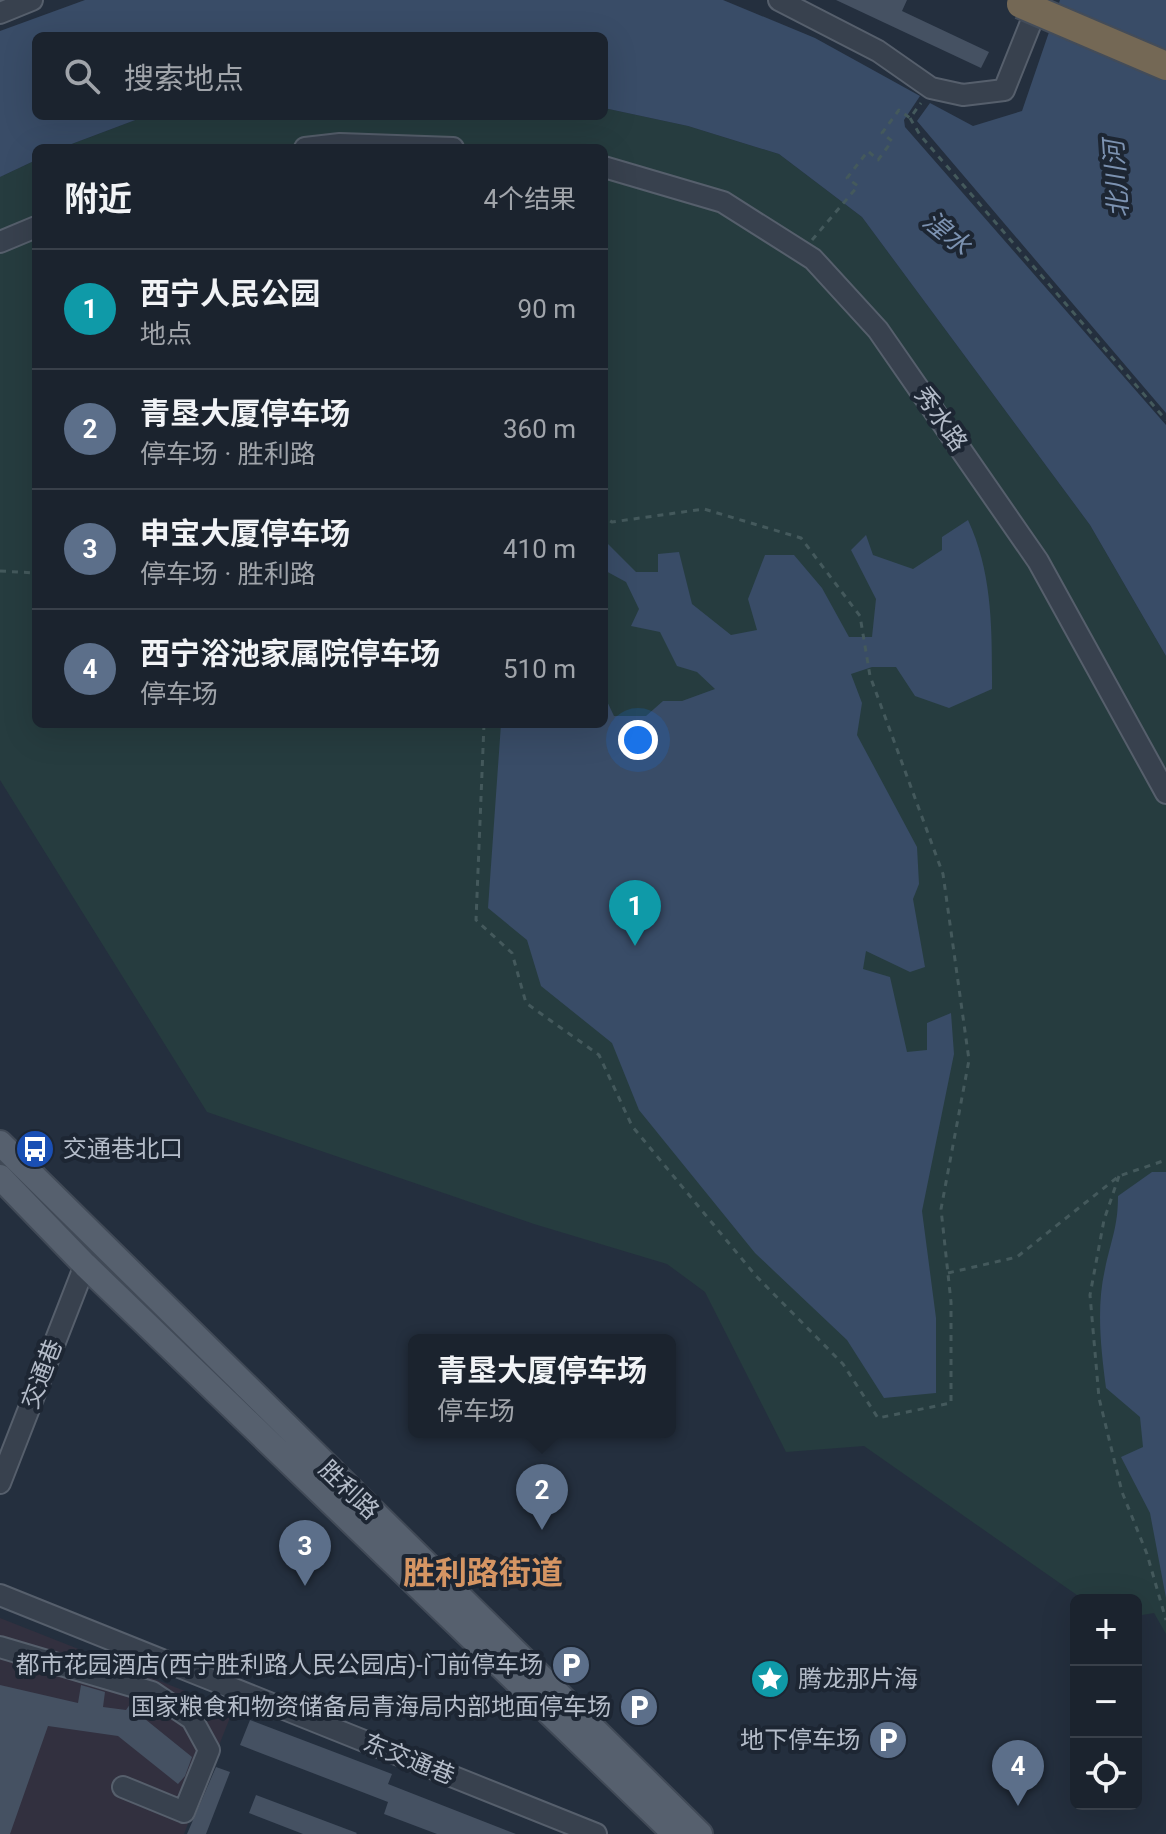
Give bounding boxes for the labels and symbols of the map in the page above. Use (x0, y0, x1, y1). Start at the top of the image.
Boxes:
water label: 北川河 (1098, 134, 1134, 219)
water label: 湟水 (917, 205, 977, 262)
street label: 秀水路 (909, 381, 973, 457)
your location (618, 720, 658, 760)
pin: 1 (609, 880, 661, 946)
bus stop icon: 交通巷北口 (14, 1128, 56, 1170)
place label: 交通巷北口 (63, 1135, 183, 1163)
street label: 交通巷 (16, 1335, 68, 1413)
street label: 胜利路 (313, 1455, 385, 1525)
pin: 2 (516, 1464, 568, 1530)
pin: 3 (279, 1520, 331, 1586)
district label: 胜利路街道 (403, 1554, 563, 1592)
parking icon: 都市花园酒店(西宁胜利路人民公园店)-门前停车场 (550, 1644, 592, 1686)
place label: 都市花园酒店(西宁胜利路人民公园店)-门前停车场 (16, 1651, 543, 1679)
place icon: 腾龙那片海 (749, 1658, 791, 1700)
place label: 腾龙那片海 (798, 1665, 918, 1693)
parking icon: 国家粮食和物资储备局青海局内部地面停车场 (618, 1686, 660, 1728)
place label: 国家粮食和物资储备局青海局内部地面停车场 (131, 1693, 611, 1721)
parking icon: 地下停车场 (867, 1719, 909, 1761)
place label: 地下停车场 (740, 1726, 860, 1754)
street label: 东交通巷 (359, 1728, 459, 1790)
pin: 4 (992, 1740, 1044, 1806)

